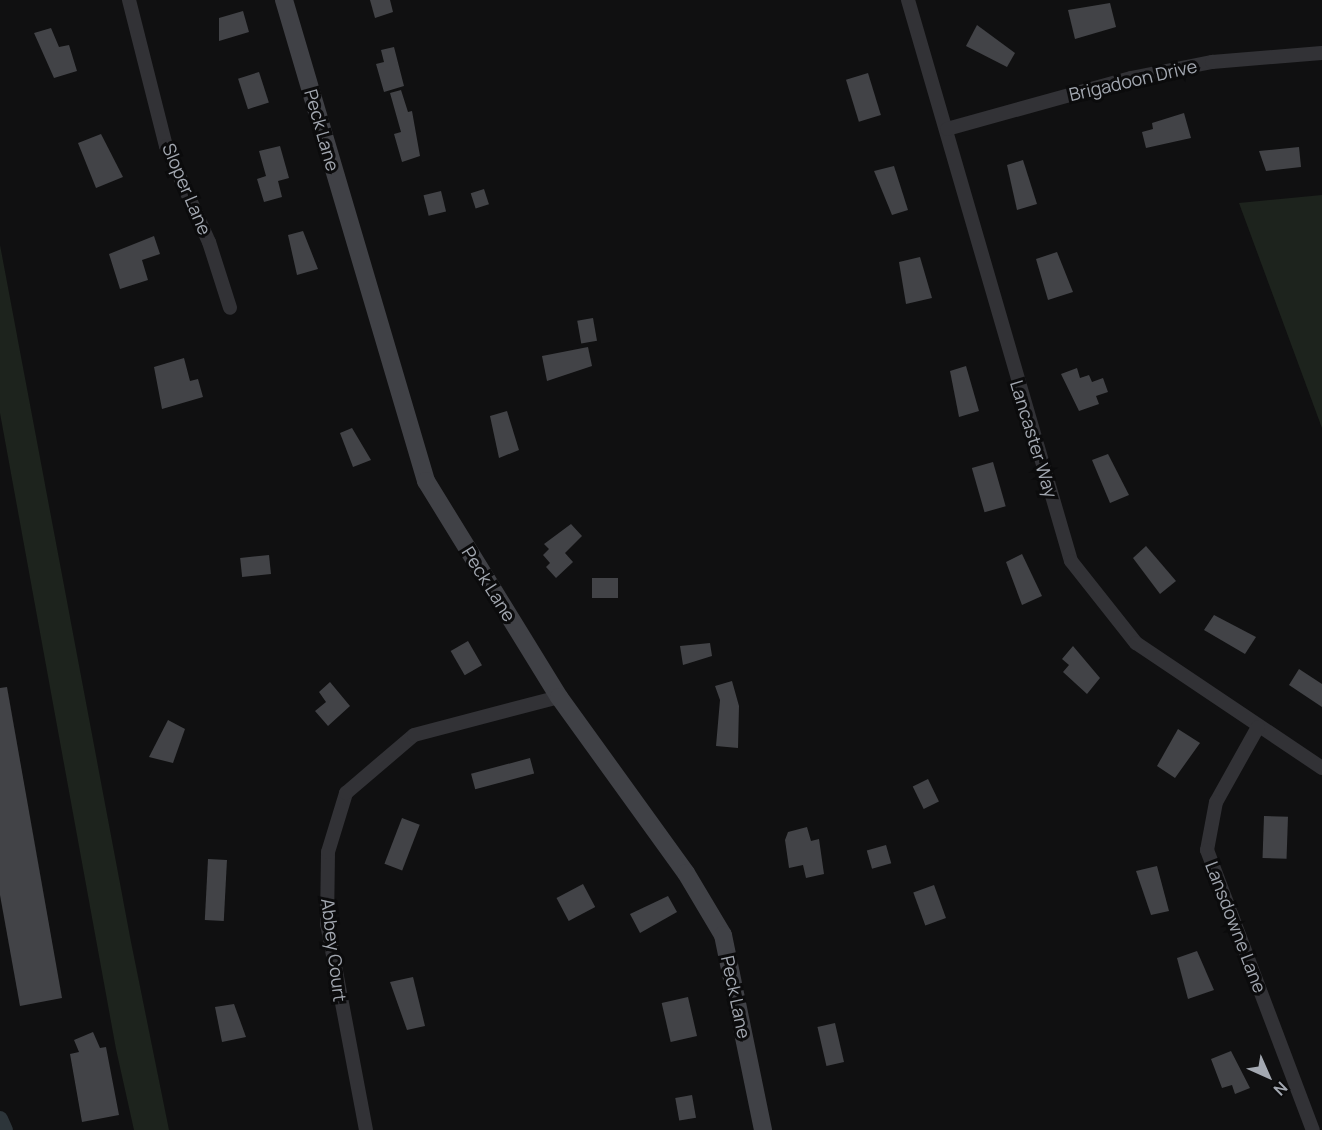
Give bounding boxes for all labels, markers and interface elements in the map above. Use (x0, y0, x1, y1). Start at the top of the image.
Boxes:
street label: Brigadoon Drive (1067, 55, 1199, 105)
street label: Peck Lane (300, 87, 344, 173)
street label: Sloper Lane (158, 140, 216, 238)
street label: Lancaster Way (1006, 378, 1062, 500)
street label: Peck Lane (458, 543, 520, 625)
street label: Lansdowne Lane (1201, 858, 1271, 996)
street label: Abbey Court (317, 897, 351, 1003)
street label: Peck Lane (717, 954, 755, 1040)
north arrow (1238, 1046, 1298, 1106)
text: N (1269, 1077, 1293, 1101)

